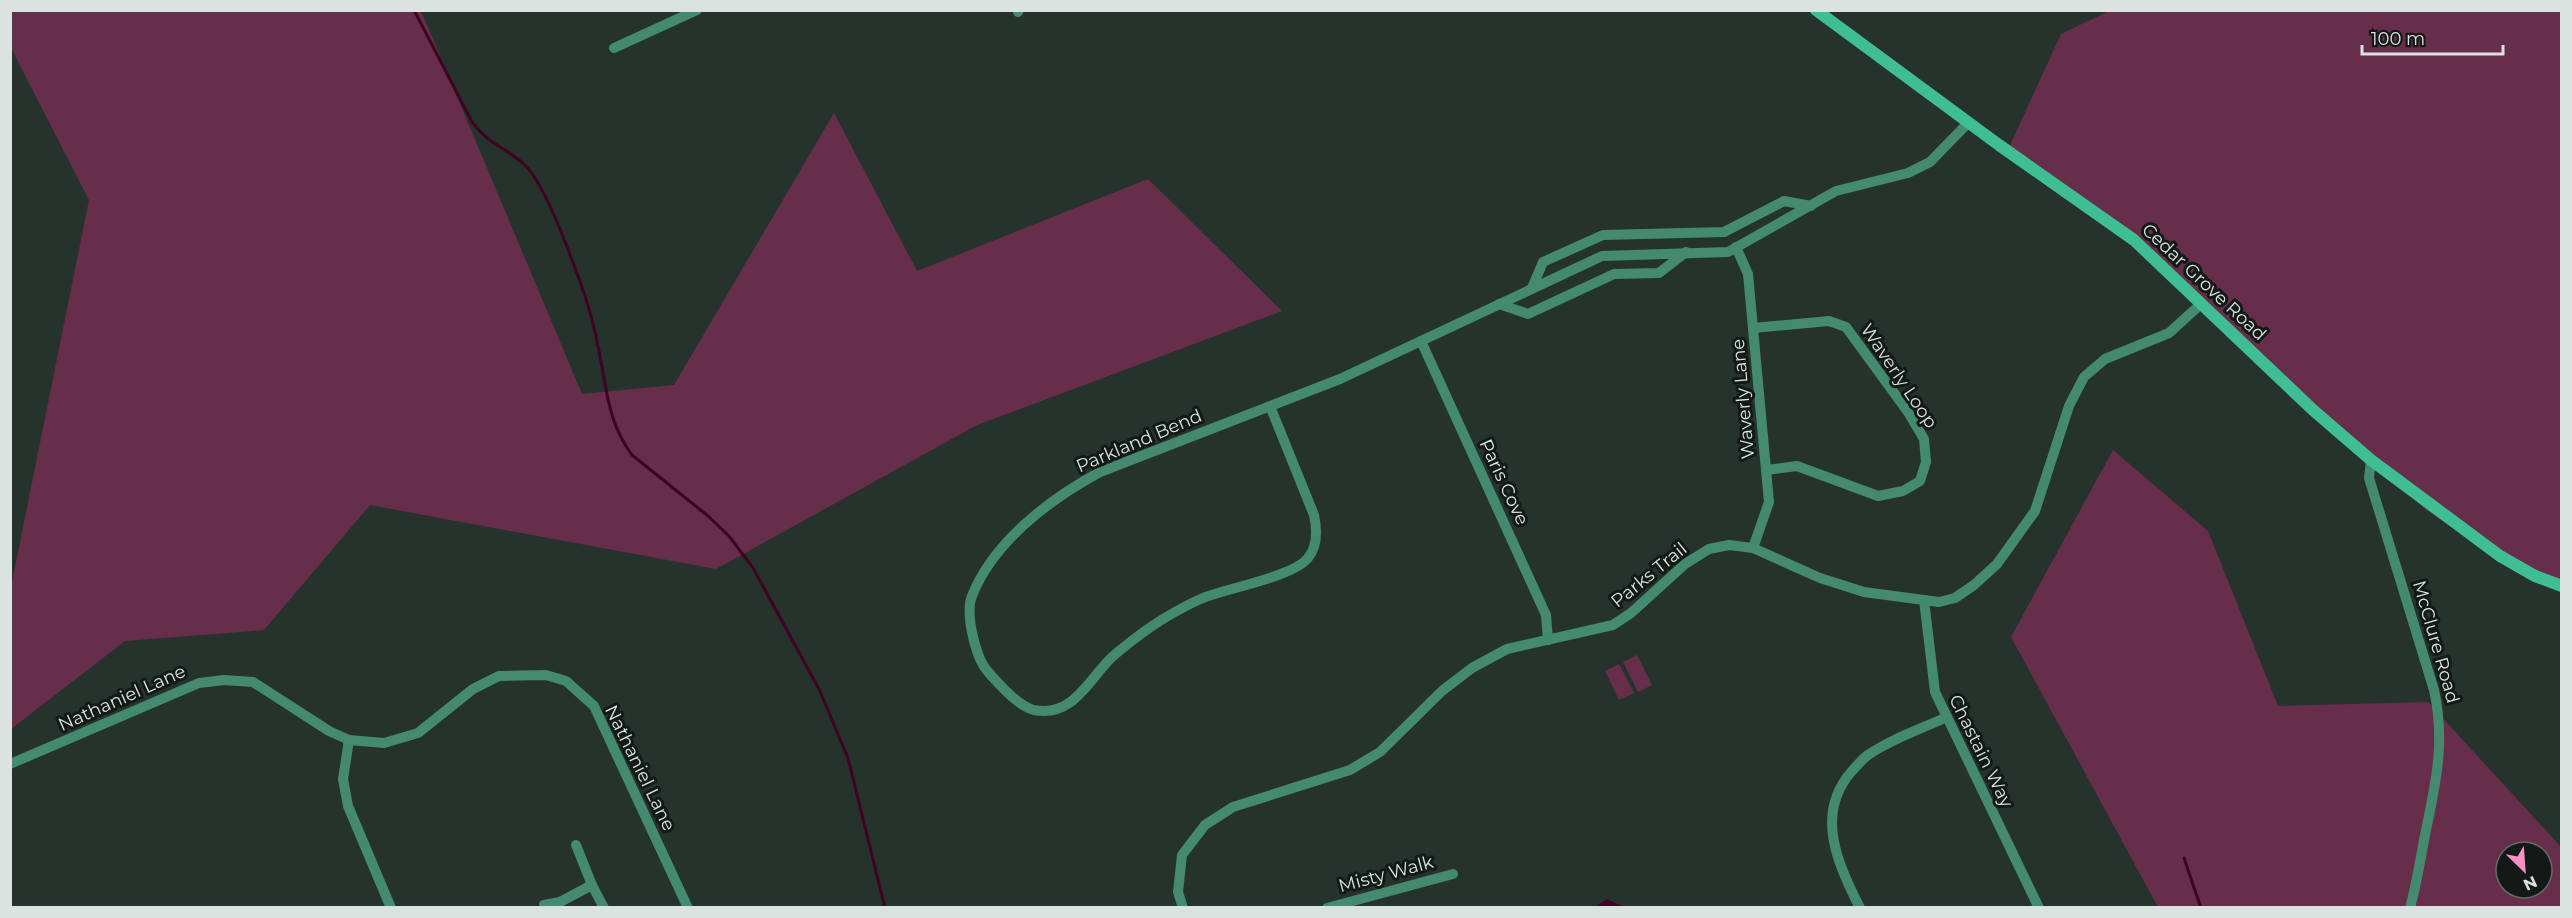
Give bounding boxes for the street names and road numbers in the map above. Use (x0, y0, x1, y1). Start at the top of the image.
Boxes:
street label: Cedar Grove Road (2137, 219, 2271, 345)
street label: Waverly Loop (1856, 320, 1942, 432)
street label: Waverly Lane (1727, 338, 1759, 460)
street label: Parkland Bend (1073, 405, 1205, 477)
street label: Paris Cove (1475, 435, 1534, 529)
street label: Parks Trail (1607, 538, 1691, 612)
street label: McClure Road (2408, 578, 2464, 706)
street label: Nathaniel Lane (55, 660, 189, 736)
street label: Chastain Way (1944, 691, 2018, 811)
street label: Nathaniel Lane (600, 702, 680, 835)
street label: Misty Walk (1336, 851, 1436, 897)

